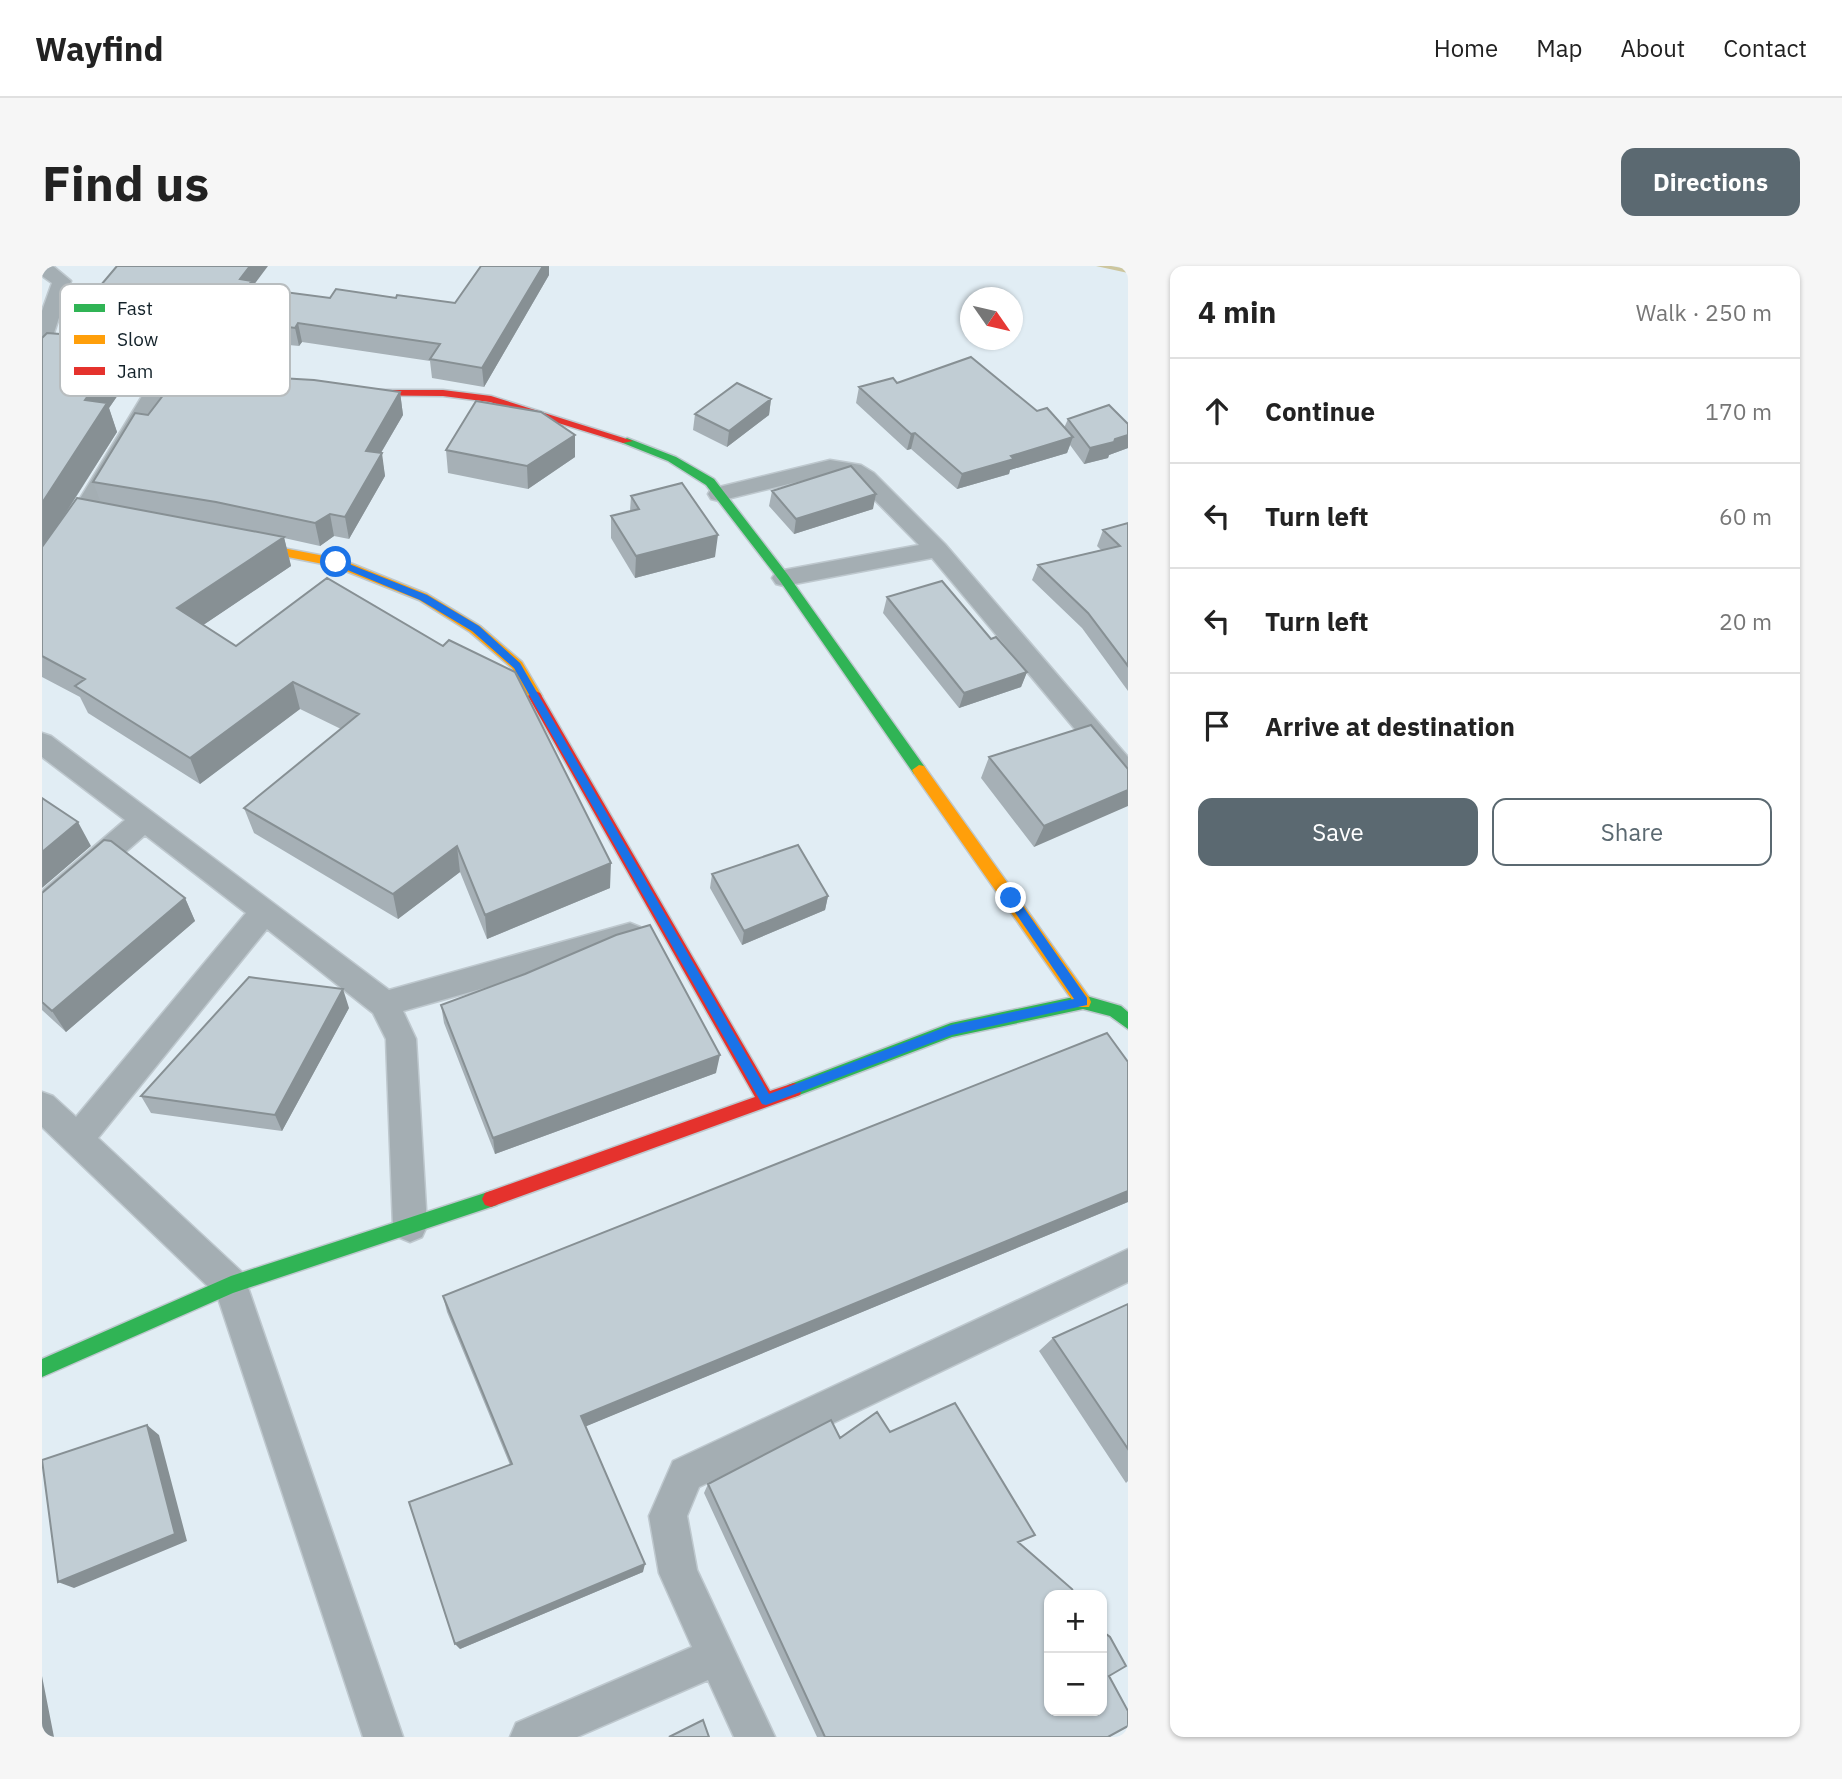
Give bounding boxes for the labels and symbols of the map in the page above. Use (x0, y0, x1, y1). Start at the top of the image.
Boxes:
legend (60, 284, 290, 396)
north arrow (960, 287, 1023, 350)
text: Fast (117, 296, 153, 320)
text: Slow (117, 327, 158, 351)
text: Jam (117, 359, 153, 383)
route start (320, 546, 351, 577)
route end (995, 882, 1026, 913)

